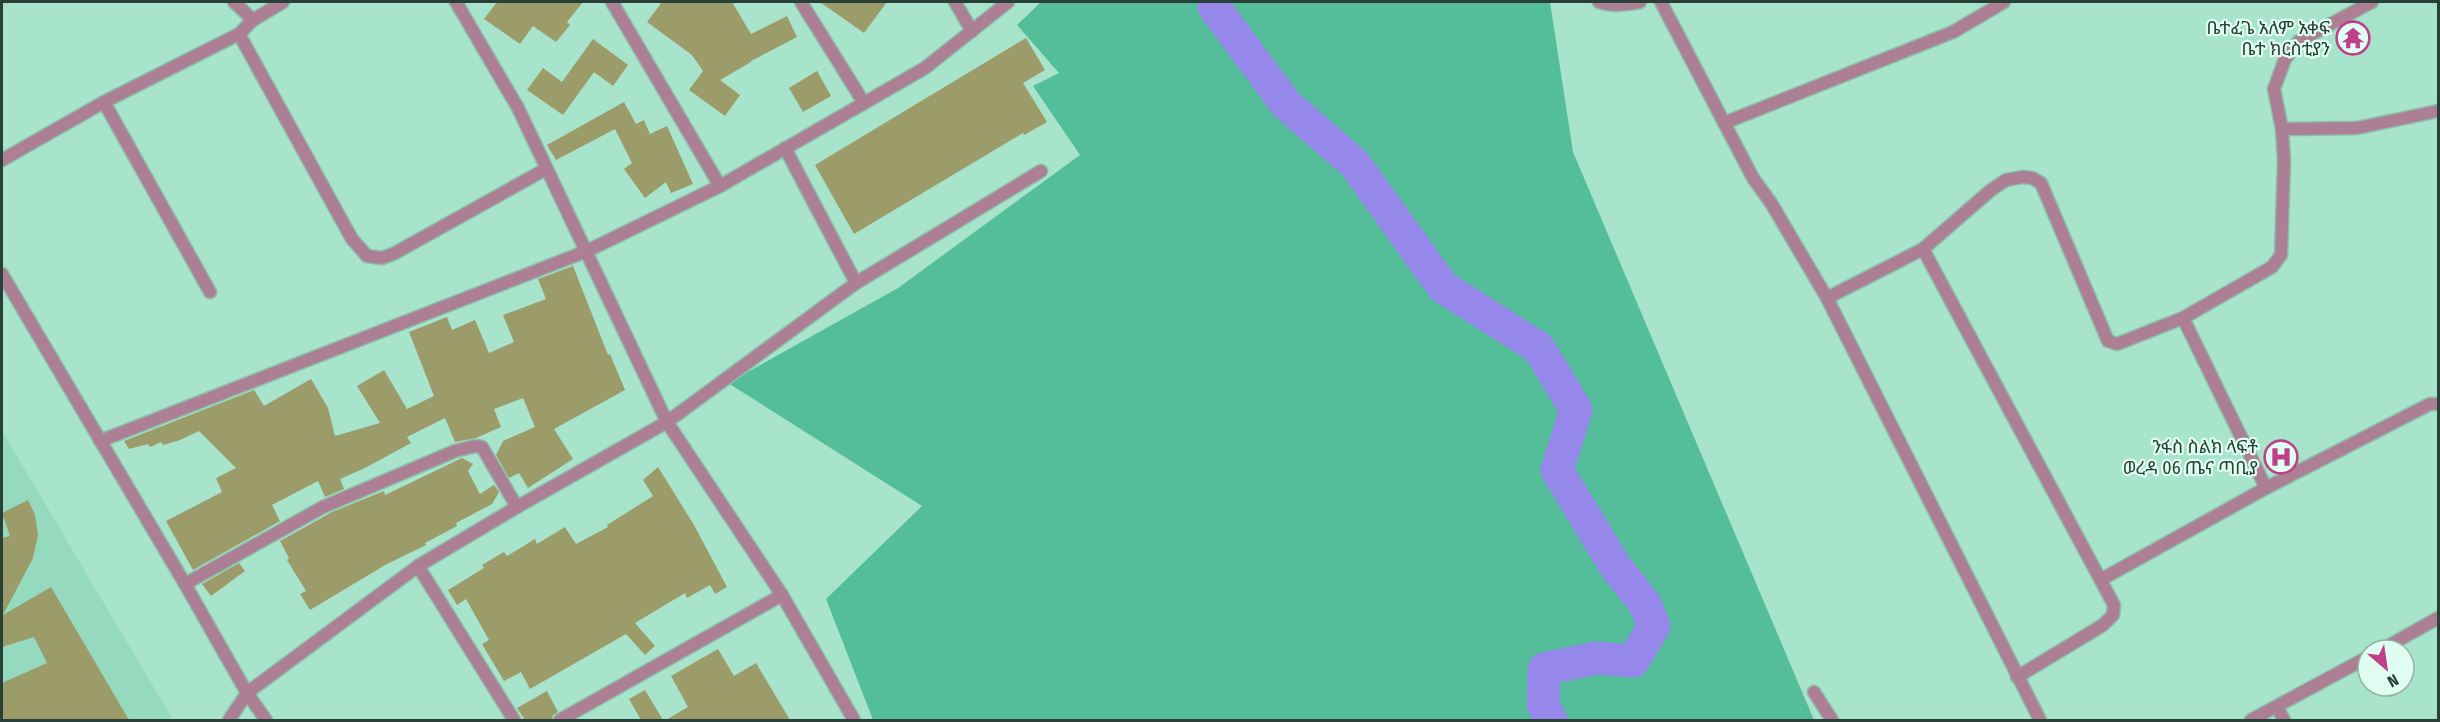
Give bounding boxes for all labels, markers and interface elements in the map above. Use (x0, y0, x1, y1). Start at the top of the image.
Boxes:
place label: ቤተፈጌ አለም አቀፍ ቤተ ክርስቲያን (2206, 17, 2330, 60)
temple icon: ቤተፈጌ አለም አቀፍ ቤተ ክርስቲያን (2335, 20, 2371, 56)
place label: ንፋስ ስልክ ላፍቶ ወረዳ 06 ጤና ጣቢያ (2123, 436, 2258, 479)
hospital icon: ንፋስ ስልክ ላፍቶ ወረዳ 06 ጤና ጣቢያ (2263, 439, 2299, 475)
north arrow (2356, 638, 2416, 698)
text: N (2384, 670, 2402, 691)

